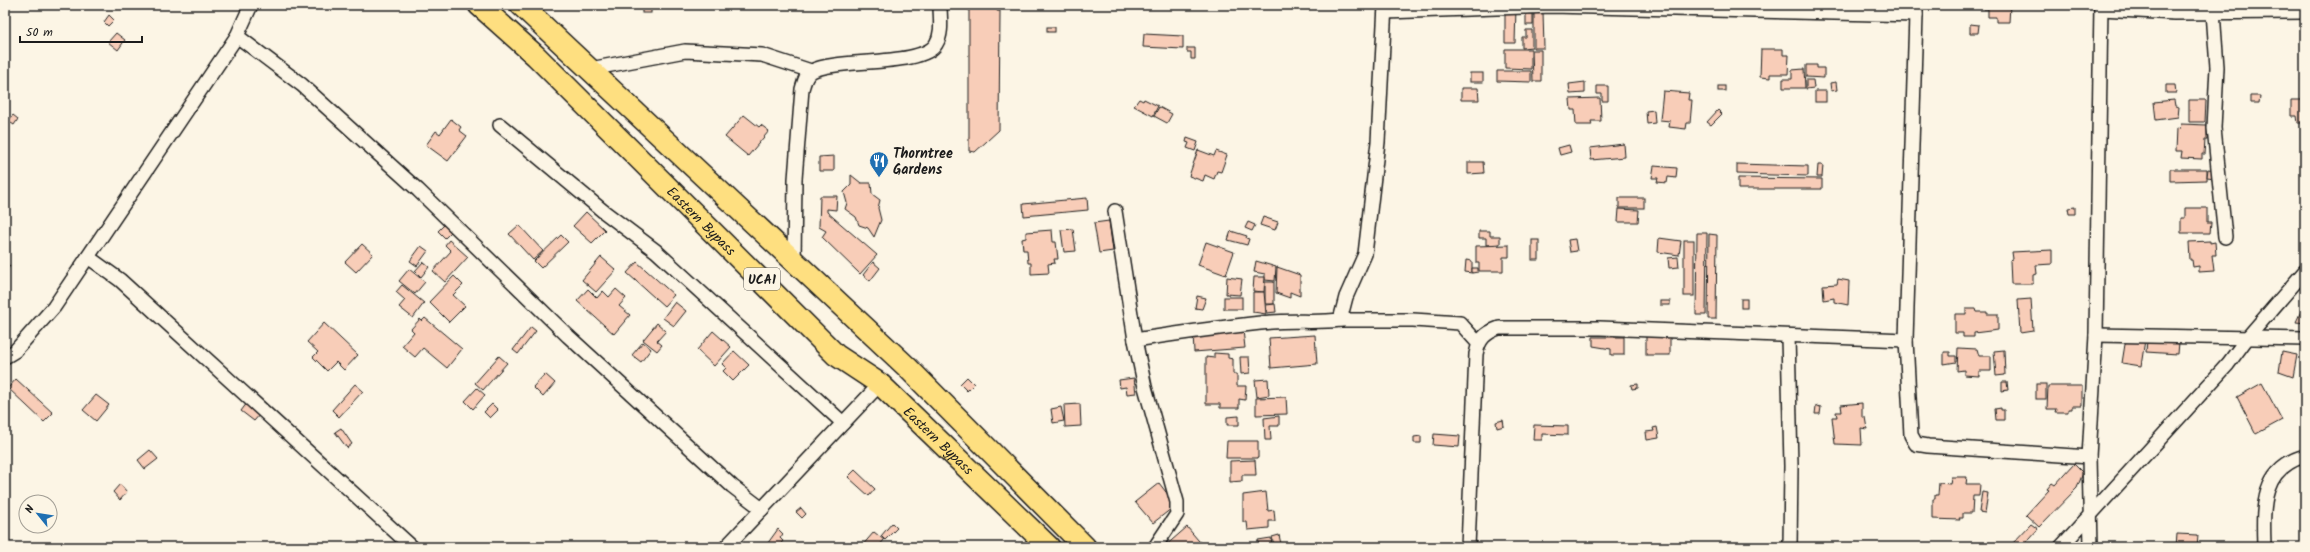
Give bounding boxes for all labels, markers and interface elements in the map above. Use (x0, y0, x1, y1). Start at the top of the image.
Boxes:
scale bar (20, 18, 142, 44)
text: 50 m (26, 23, 53, 42)
place label: Thorntree Gardens (893, 143, 953, 181)
restaurant icon: Thorntree Gardens (868, 150, 890, 178)
street label: Eastern Bypass (661, 182, 741, 261)
road number: UCA1 (744, 268, 780, 290)
street label: Eastern Bypass (897, 402, 978, 481)
north arrow (18, 494, 58, 534)
text: N (21, 502, 40, 517)

